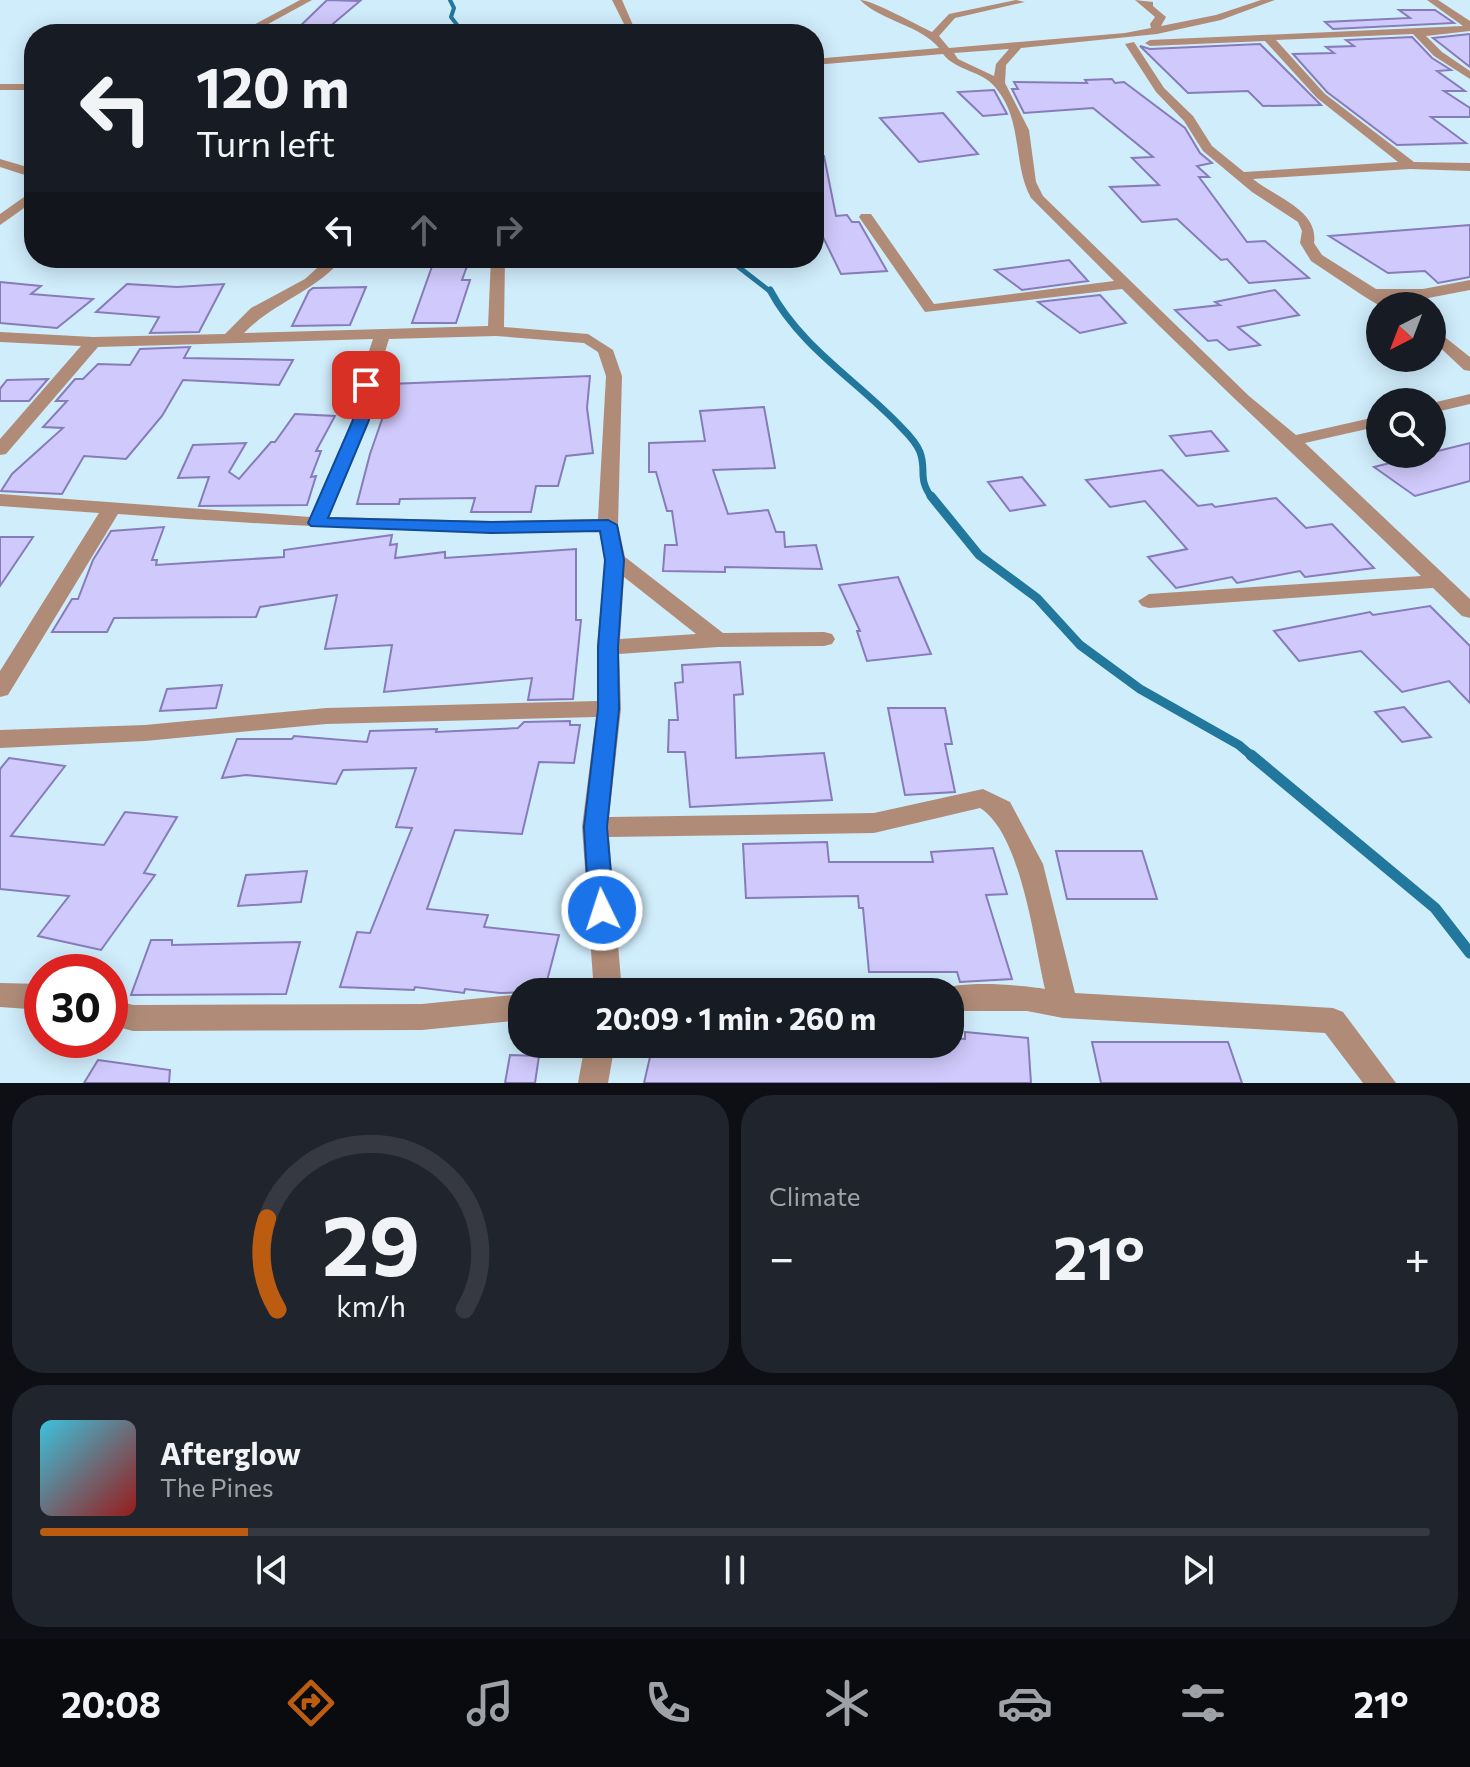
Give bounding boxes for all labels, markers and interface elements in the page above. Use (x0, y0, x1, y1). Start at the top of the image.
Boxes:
text: 120 m (196, 51, 350, 120)
icon: left (64, 56, 168, 160)
text: Turn left (196, 120, 335, 164)
icon: left (318, 208, 362, 252)
icon: ahead (402, 208, 446, 252)
icon: right (486, 208, 530, 252)
north arrow (1366, 292, 1446, 372)
map controls (1366, 292, 1446, 468)
pin (332, 351, 400, 419)
icon: arrive (344, 363, 388, 407)
button: search (1366, 388, 1446, 468)
position arrow (560, 868, 644, 952)
speed limit sign: 30 (24, 954, 128, 1058)
text: 20:09 · 1 min · 260 m (596, 999, 876, 1036)
text: Climate (769, 1180, 861, 1211)
text: 29 (321, 1191, 420, 1293)
text: 21° (1053, 1219, 1145, 1292)
text: − (769, 1229, 794, 1283)
text: + (1404, 1229, 1430, 1283)
text: km/h (336, 1288, 405, 1323)
text: Afterglow (160, 1434, 301, 1471)
text: The Pines (160, 1471, 274, 1502)
icon: previous (250, 1548, 294, 1592)
icon: pause (713, 1548, 757, 1592)
icon: next (1176, 1548, 1220, 1592)
icon: directions (283, 1675, 339, 1731)
icon: music (462, 1675, 518, 1731)
icon: phone (640, 1675, 696, 1731)
icon: climate (819, 1675, 875, 1731)
icon: car (997, 1675, 1053, 1731)
icon: filters (1175, 1675, 1231, 1731)
text: 20:08 (61, 1681, 161, 1725)
text: 21° (1354, 1681, 1409, 1725)

